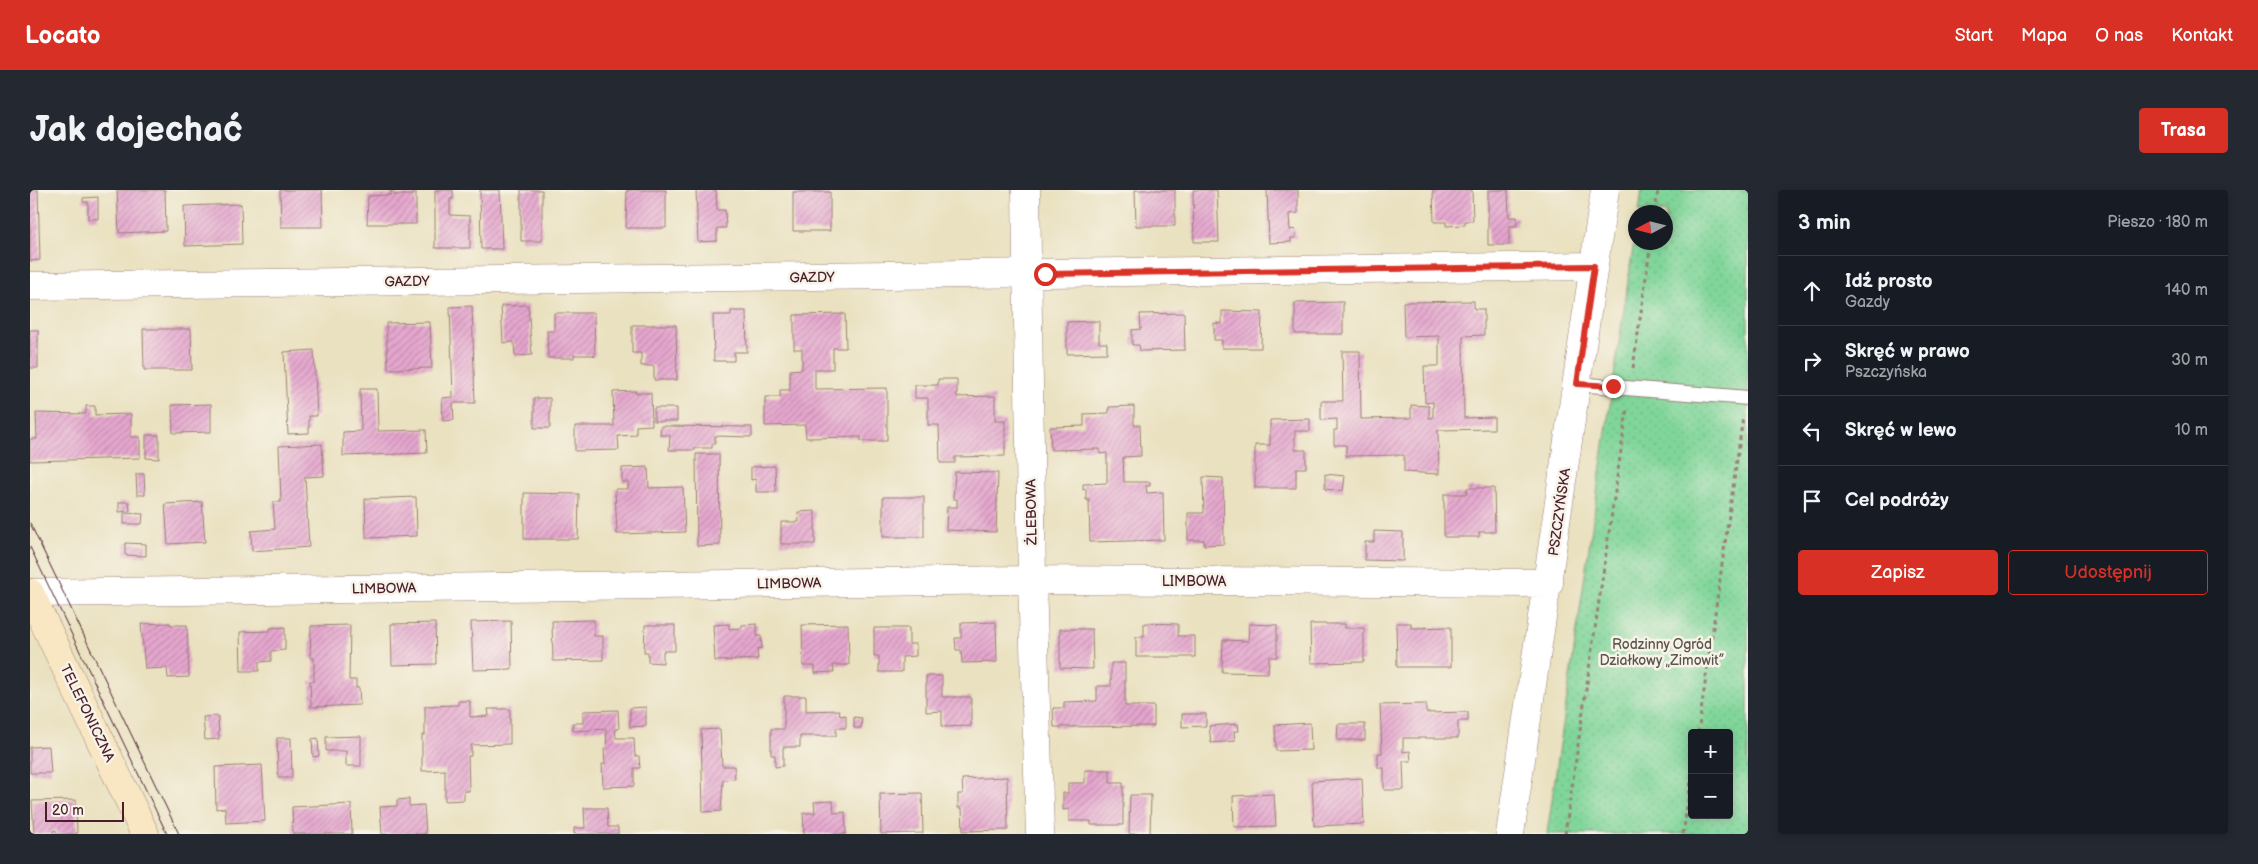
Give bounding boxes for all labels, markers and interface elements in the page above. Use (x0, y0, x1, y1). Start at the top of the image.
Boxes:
text: Locato (25, 21, 100, 50)
text: Start (1955, 25, 1993, 46)
text: Mapa (2021, 25, 2067, 46)
text: O nas (2095, 25, 2143, 46)
text: Kontakt (2171, 25, 2233, 46)
button: Trasa (2139, 108, 2228, 153)
text: Jak dojechać (30, 109, 243, 152)
north arrow (1628, 205, 1673, 250)
text: 3 min (1798, 210, 1851, 235)
text: Pieszo · 180 m (2107, 213, 2208, 232)
route start (1034, 263, 1057, 286)
street label: GAZDY (789, 269, 836, 286)
text: Idź prosto (1845, 270, 1933, 293)
street label: GAZDY (384, 273, 431, 290)
icon: ahead (1798, 277, 1826, 305)
text: 140 m (2165, 281, 2208, 300)
text: Gazdy (1845, 293, 1890, 312)
text: Skręć w prawo (1845, 340, 1970, 363)
icon: right (1798, 347, 1826, 375)
text: 30 m (2171, 351, 2208, 370)
text: Pszczyńska (1845, 363, 1927, 382)
route end (1602, 375, 1625, 398)
icon: left (1798, 417, 1826, 445)
text: Skręć w lewo (1845, 419, 1957, 442)
text: 10 m (2175, 421, 2208, 440)
street label: PSZCZYŃSKA (1544, 466, 1574, 557)
street label: ŻLEBOWA (1021, 478, 1041, 546)
icon: arrive (1798, 487, 1826, 515)
text: Cel podróży (1845, 489, 1949, 512)
button: Zapisz (1798, 550, 1998, 595)
button: Udostępnij (2008, 550, 2208, 595)
street label: LIMBOWA (1162, 573, 1227, 590)
street label: LIMBOWA (757, 574, 822, 593)
street label: LIMBOWA (352, 579, 417, 598)
park label: Rodzinny Ogród Działkowy „Zimowit” (1600, 636, 1724, 669)
street label: TELEFONICZNA (57, 662, 119, 765)
map controls (1688, 729, 1733, 819)
button: + (1688, 729, 1733, 774)
button: − (1688, 774, 1733, 819)
scale bar (45, 799, 124, 822)
text: 20 m (52, 802, 84, 819)

